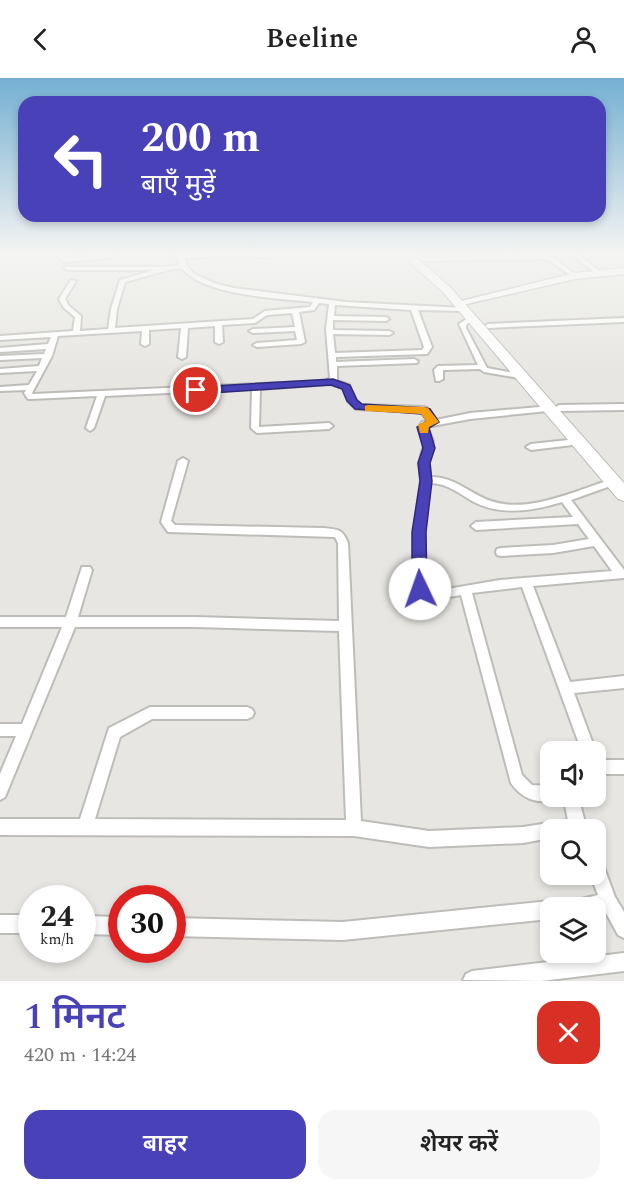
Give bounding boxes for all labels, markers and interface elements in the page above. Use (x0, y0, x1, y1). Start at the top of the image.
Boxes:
text: Beeline (266, 18, 358, 60)
icon: back (24, 23, 57, 56)
icon: person (567, 23, 600, 56)
text: 200 m (141, 107, 260, 170)
icon: left (42, 120, 120, 198)
text: बाएँ मुड़ें (141, 164, 216, 206)
pin (170, 364, 221, 415)
icon: arrive (179, 373, 212, 406)
position arrow (388, 557, 452, 621)
map controls (540, 741, 606, 963)
button: sound (540, 741, 606, 807)
button: search (540, 819, 606, 885)
speed limit sign: 30 (108, 885, 186, 963)
text: 24 (40, 894, 74, 940)
button: layers (540, 897, 606, 963)
text: km/h (40, 928, 74, 951)
text: 1 मिनट (24, 990, 125, 1045)
button: close (537, 1001, 600, 1064)
text: 420 m · 14:24 (24, 1040, 136, 1070)
button: बाहर (24, 1110, 306, 1179)
button: शेयर करें (318, 1110, 600, 1179)

